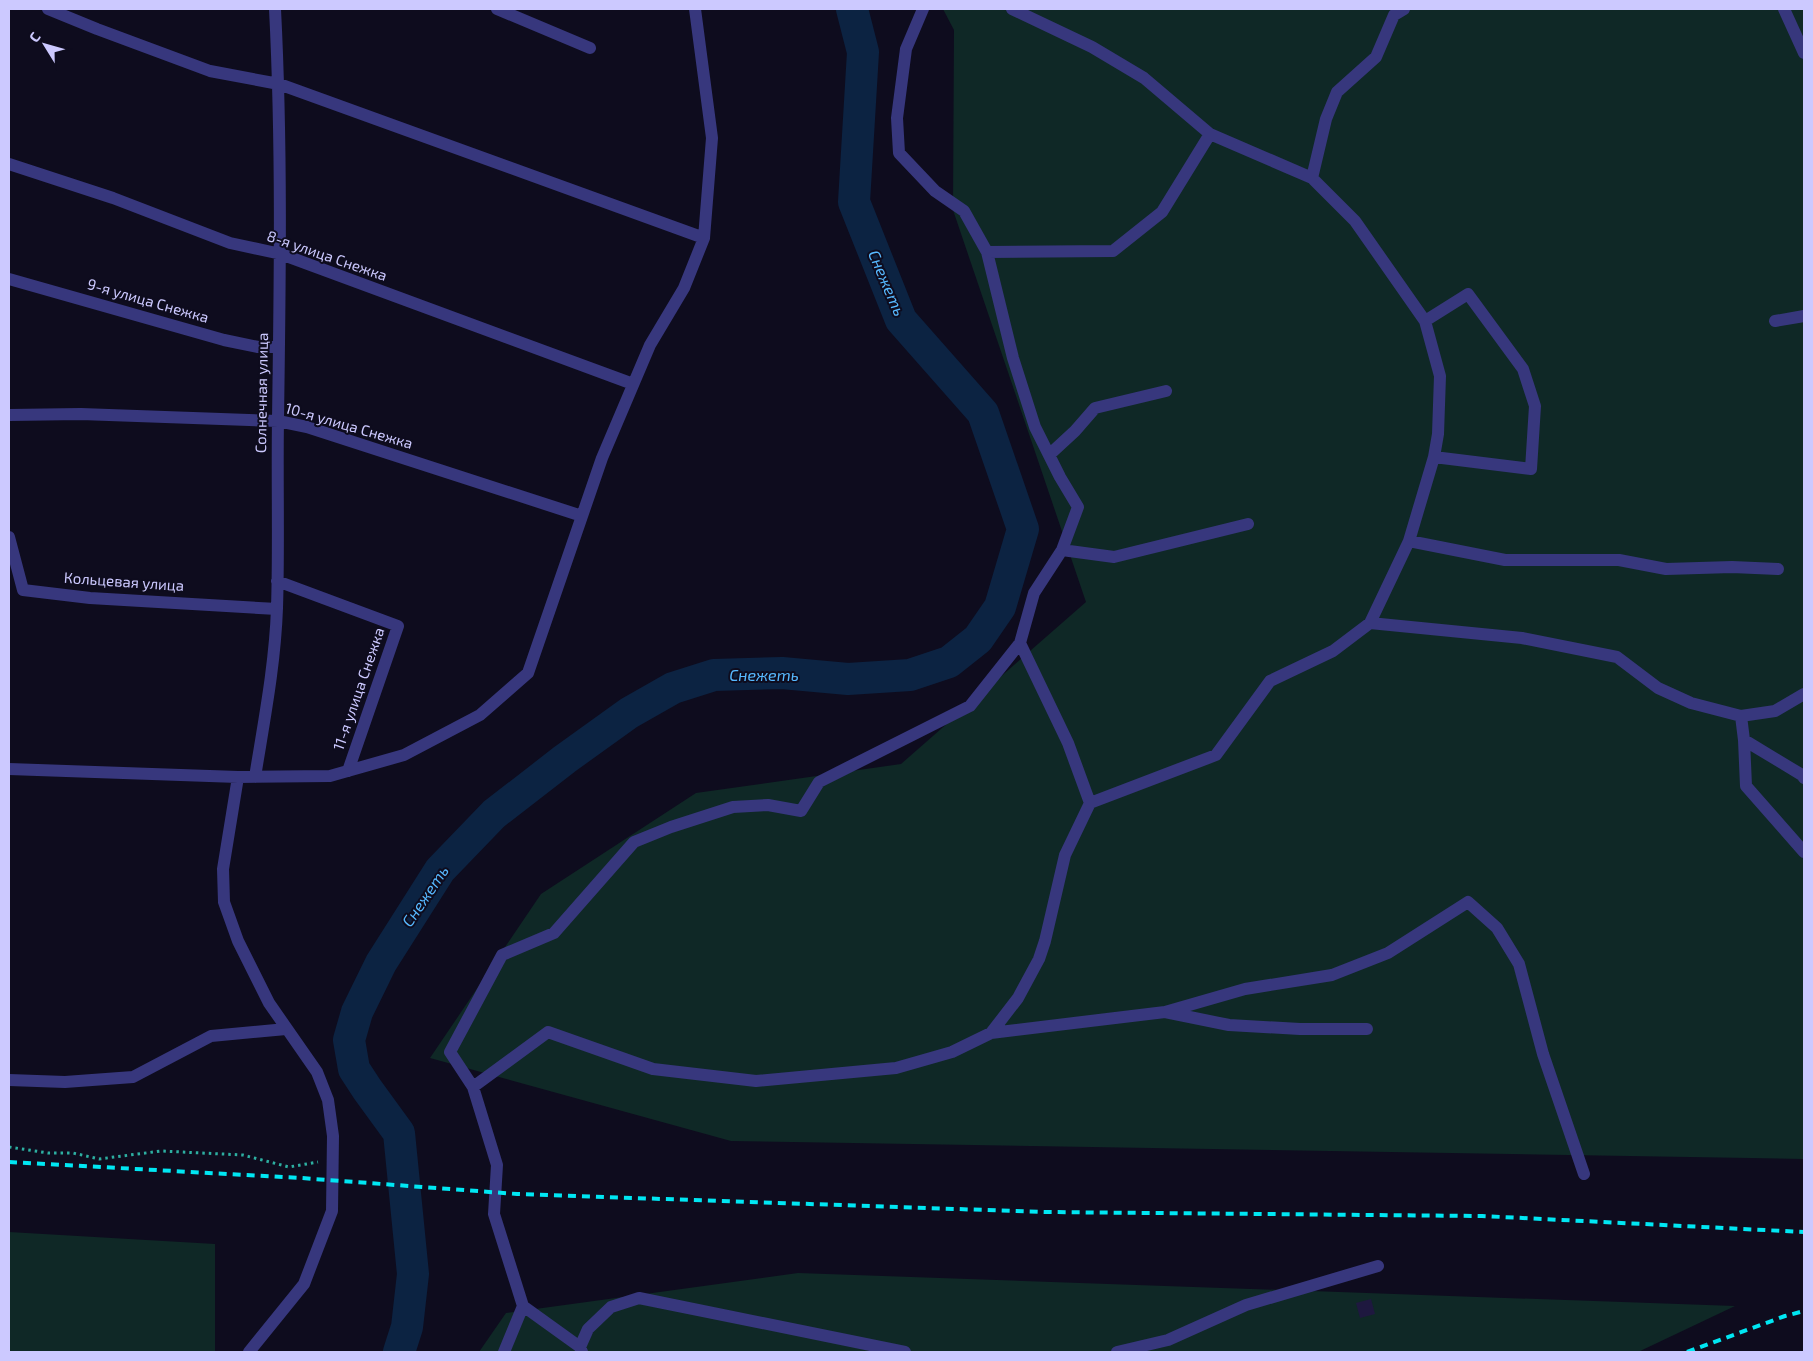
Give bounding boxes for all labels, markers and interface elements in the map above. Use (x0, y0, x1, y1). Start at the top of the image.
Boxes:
north arrow (20, 20, 70, 70)
text: С (25, 28, 43, 45)
street label: 8-я улица Снежка (264, 226, 390, 285)
water label: Снежеть (865, 247, 910, 319)
street label: 9-я улица Снежка (85, 274, 211, 327)
street label: Солнечная улица (251, 333, 272, 453)
street label: 10-я улица Снежка (283, 398, 415, 453)
street label: Кольцевая улица (63, 568, 185, 595)
street label: 11-я улица Снежка (329, 625, 388, 753)
water label: Снежеть (729, 665, 799, 684)
water label: Снежеть (397, 862, 452, 930)

